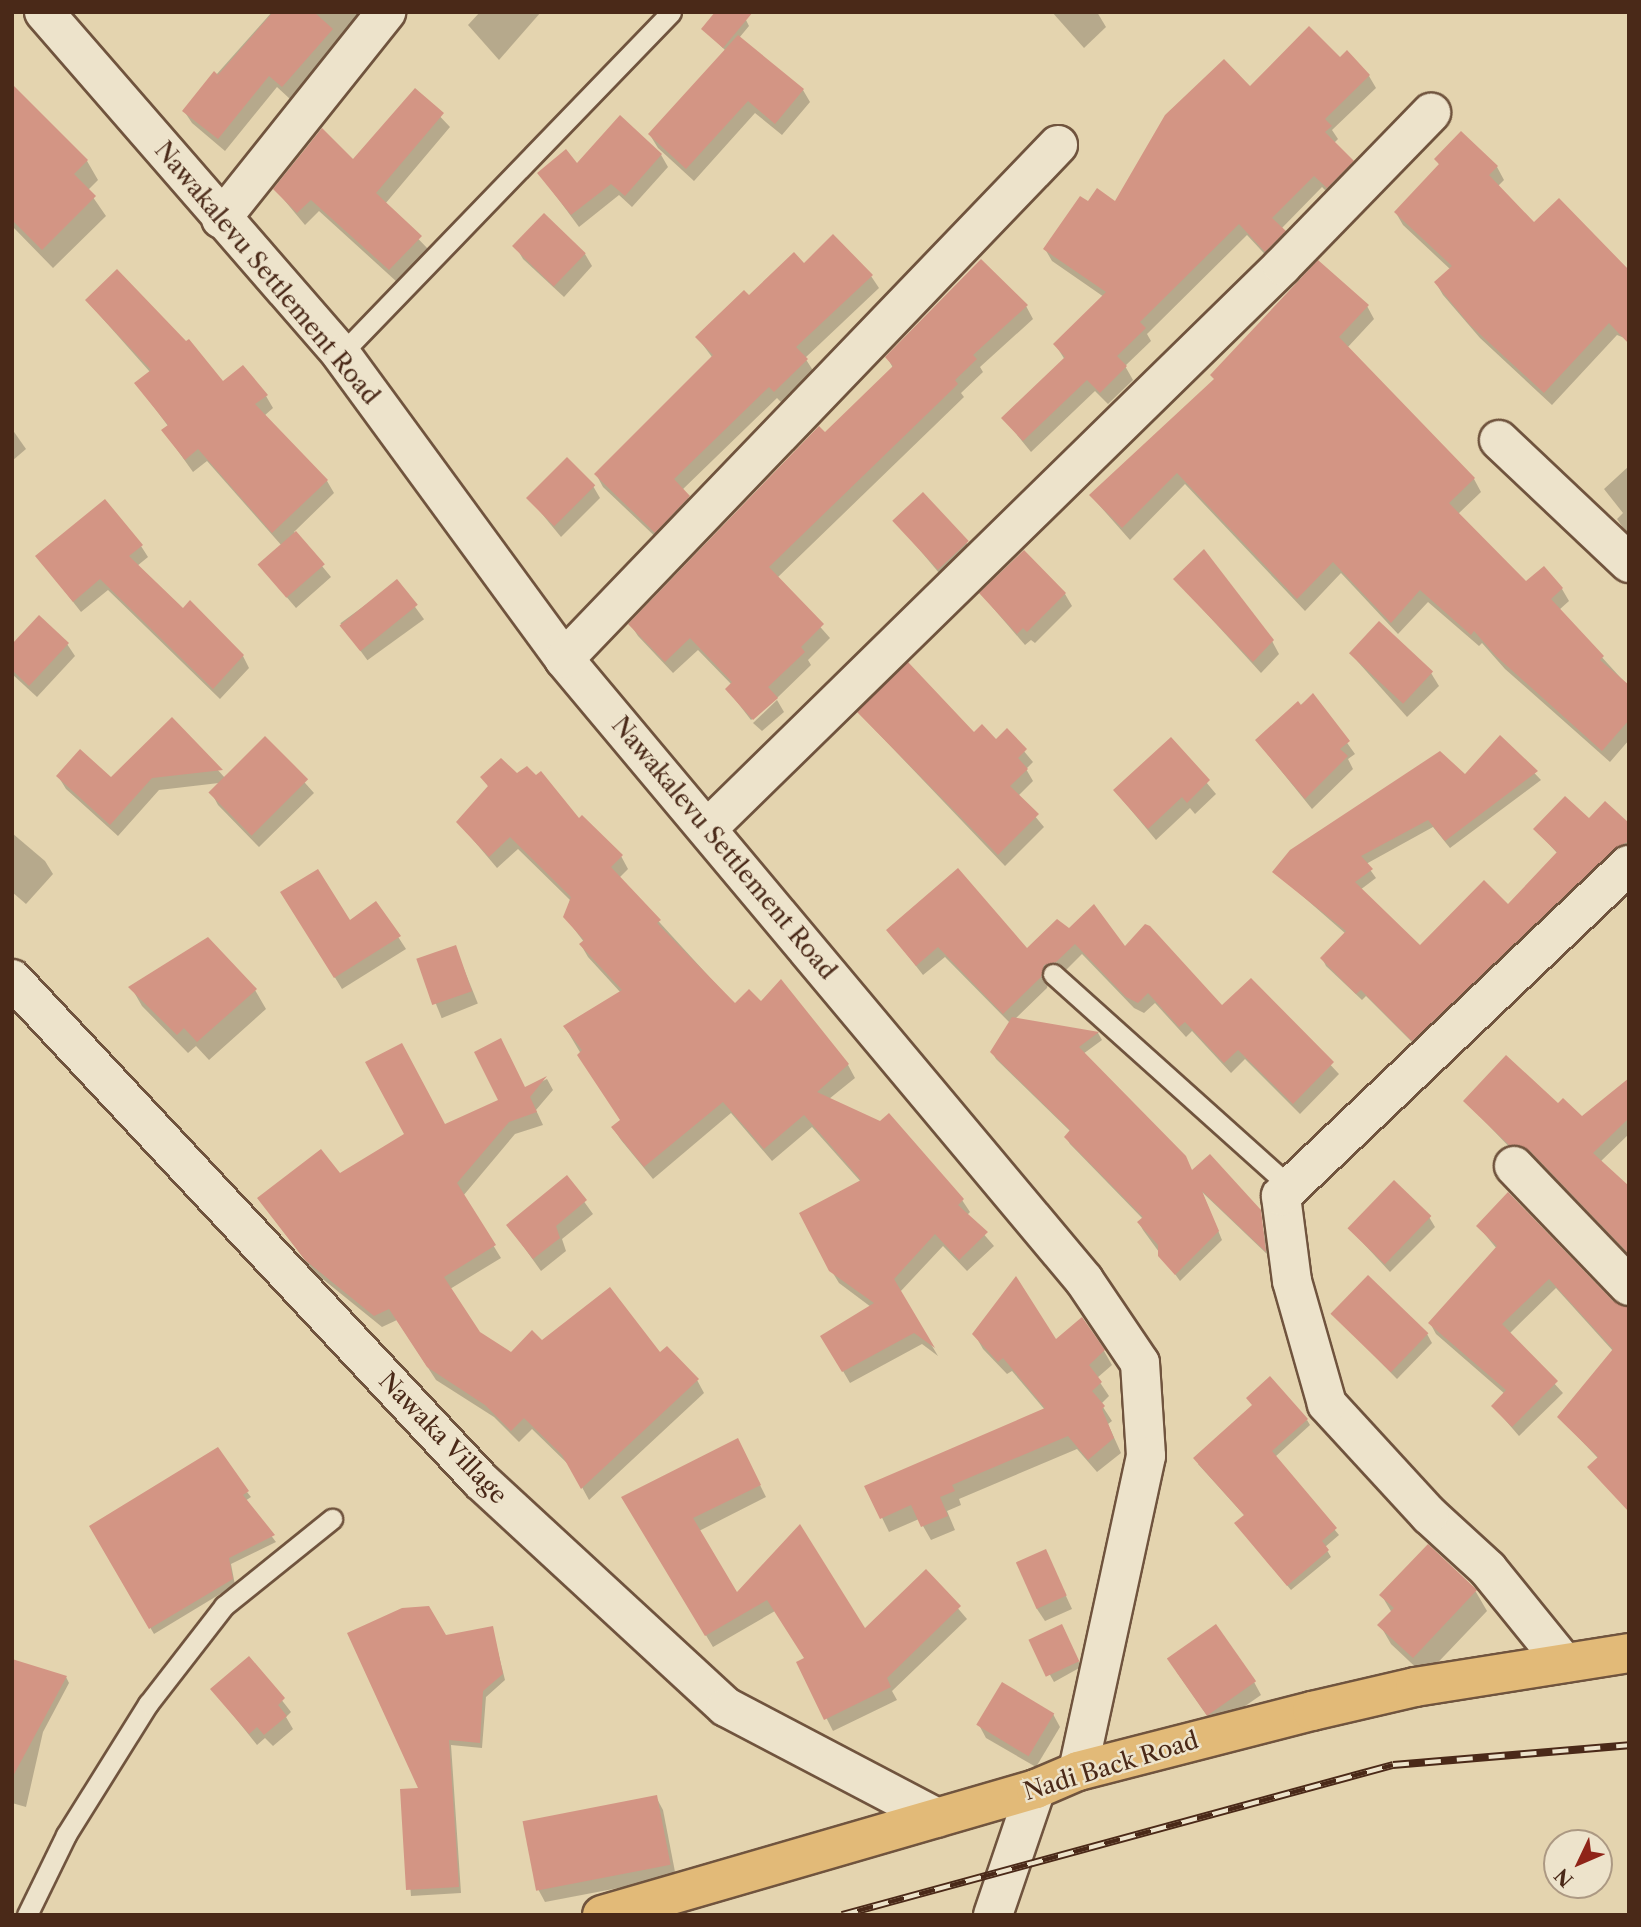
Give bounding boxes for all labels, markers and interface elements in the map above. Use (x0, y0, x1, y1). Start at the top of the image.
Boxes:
street label: Nawakalevu Settlement Road (149, 136, 385, 410)
street label: Nawakalevu Settlement Road (606, 711, 842, 985)
street label: Nawaka Village (373, 1366, 513, 1510)
street label: Nadi Back Road (1020, 1726, 1202, 1806)
north arrow (1543, 1829, 1613, 1899)
text: N (1550, 1864, 1578, 1891)

